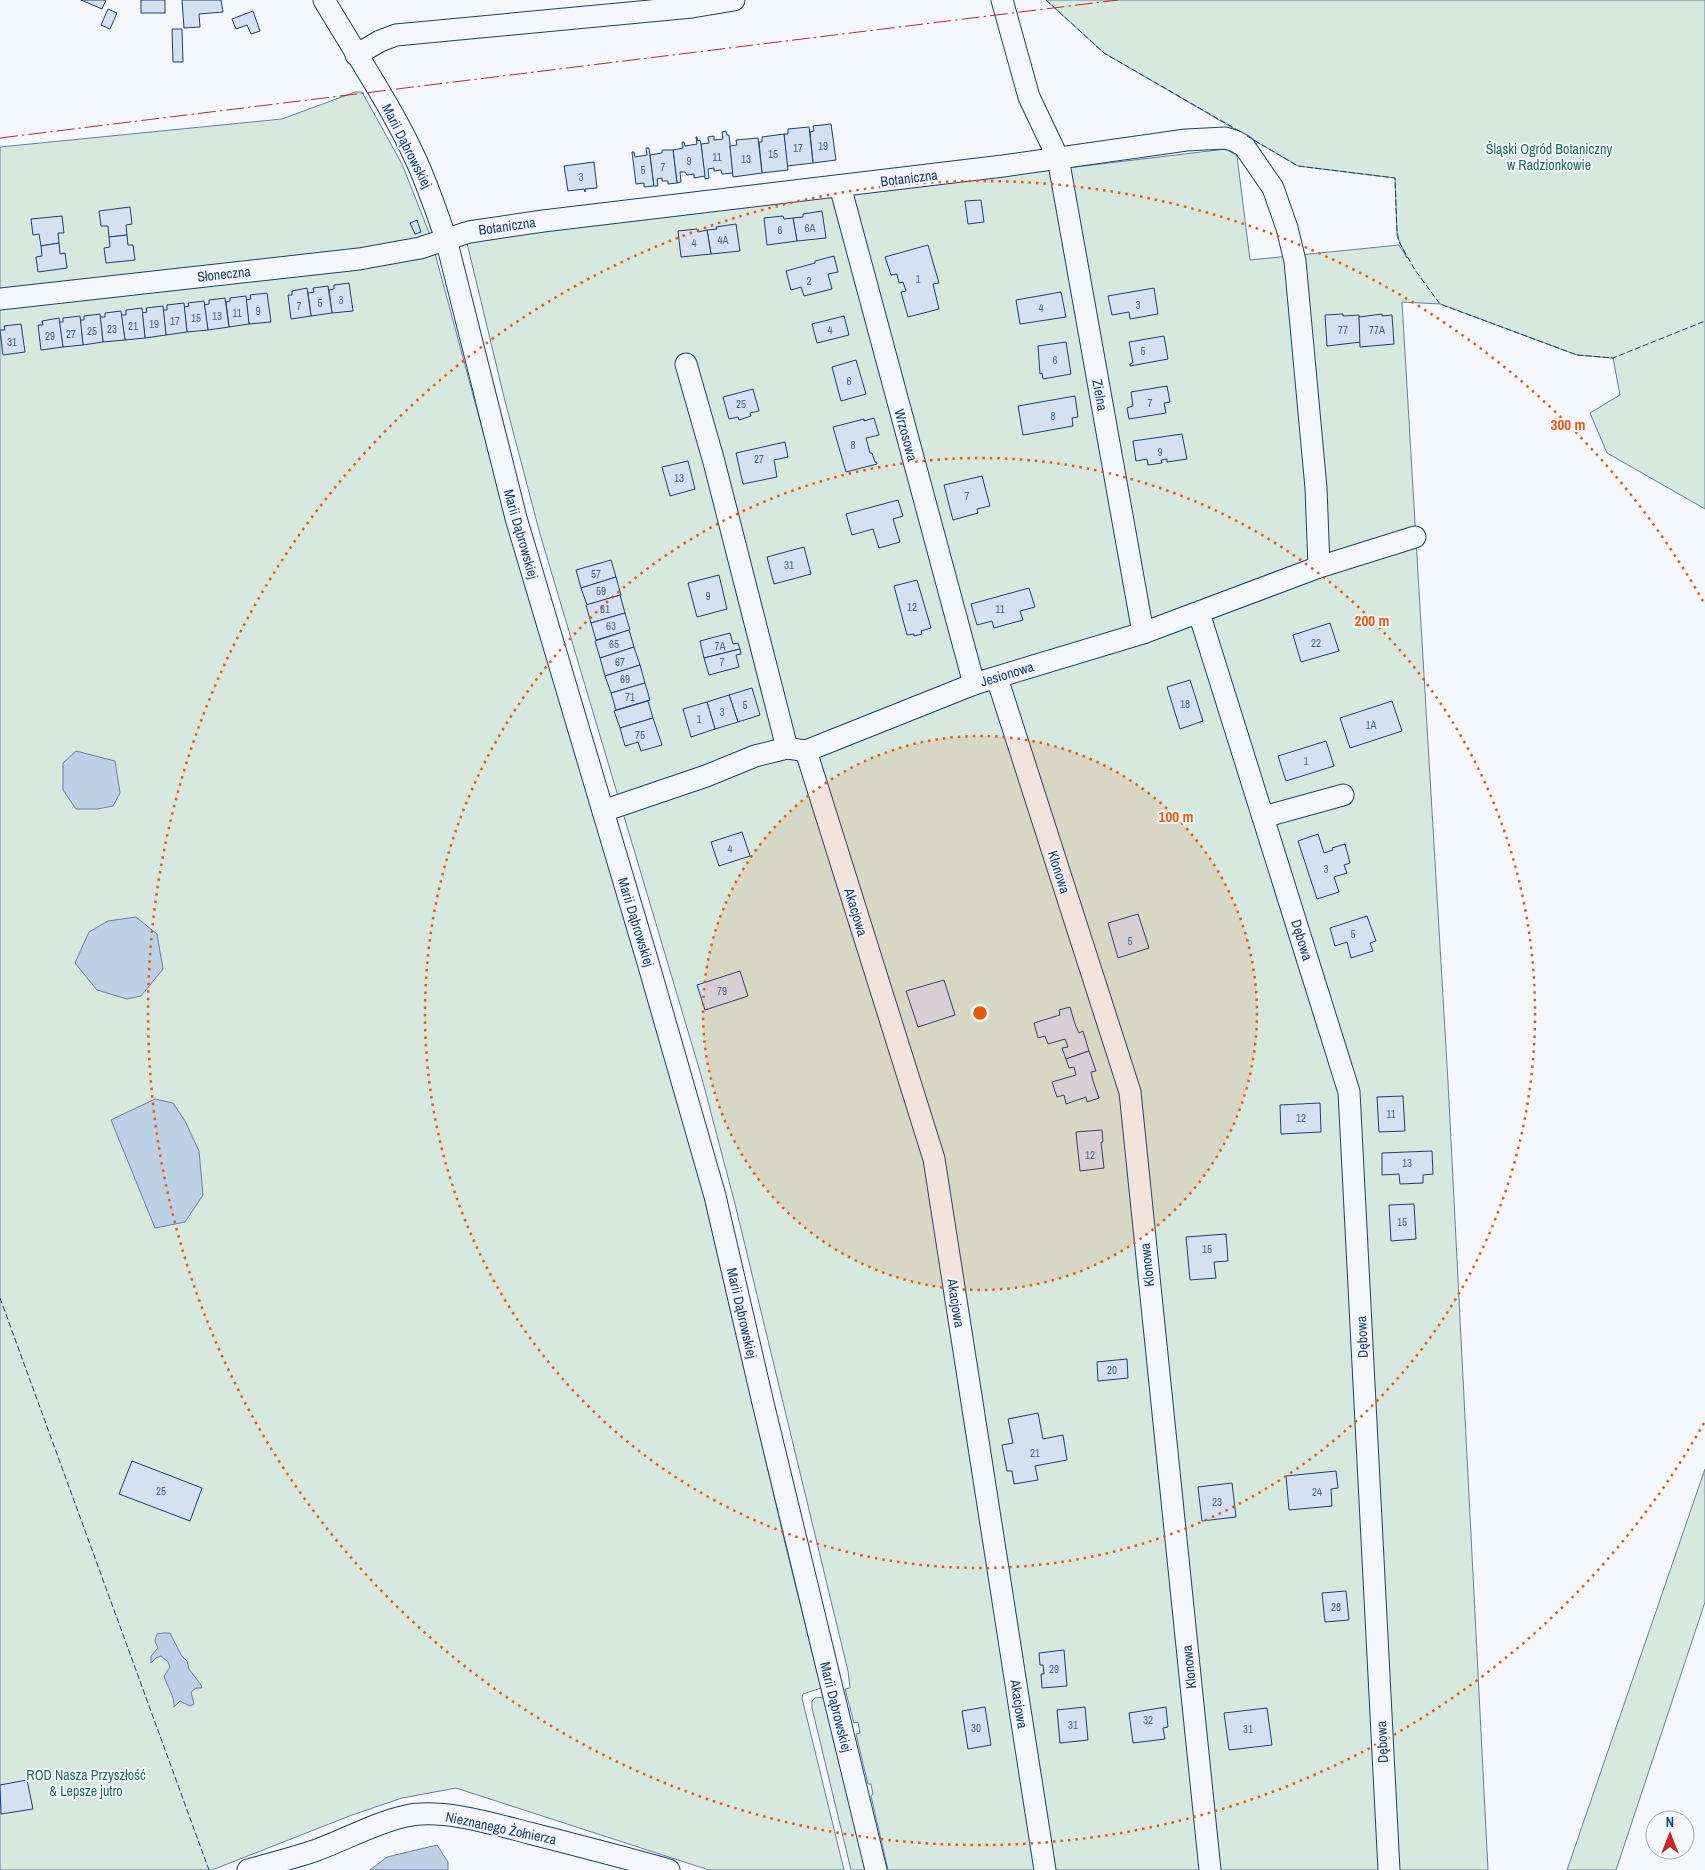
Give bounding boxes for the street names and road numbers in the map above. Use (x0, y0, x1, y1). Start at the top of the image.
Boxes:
street label: Marii Dąbrowskiej (378, 101, 436, 191)
street label: Botaniczna (879, 165, 939, 190)
street label: Botaniczna (477, 213, 537, 239)
street label: Słoneczna (196, 262, 252, 286)
street label: Zielna (1088, 378, 1112, 413)
street label: Wrzosowa (890, 407, 922, 464)
street label: Marii Dąbrowskiej (500, 487, 542, 581)
street label: Jesionowa (978, 657, 1036, 691)
street label: Klonowa (1044, 848, 1075, 896)
street label: Marii Dąbrowskiej (614, 875, 658, 969)
street label: Akacjowa (840, 885, 872, 939)
street label: Dębowa (1287, 917, 1317, 963)
street label: Klonowa (1136, 1242, 1158, 1288)
street label: Marii Dąbrowskiej (723, 1266, 761, 1360)
street label: Akacjowa (943, 1276, 969, 1329)
street label: Dębowa (1352, 1315, 1372, 1359)
street label: Klonowa (1178, 1644, 1200, 1690)
street label: Marii Dąbrowskiej (816, 1660, 856, 1754)
street label: Akacjowa (1006, 1677, 1032, 1730)
street label: Dębowa (1372, 1720, 1392, 1764)
street label: Nieznanego Żołnierza (444, 1807, 559, 1849)

